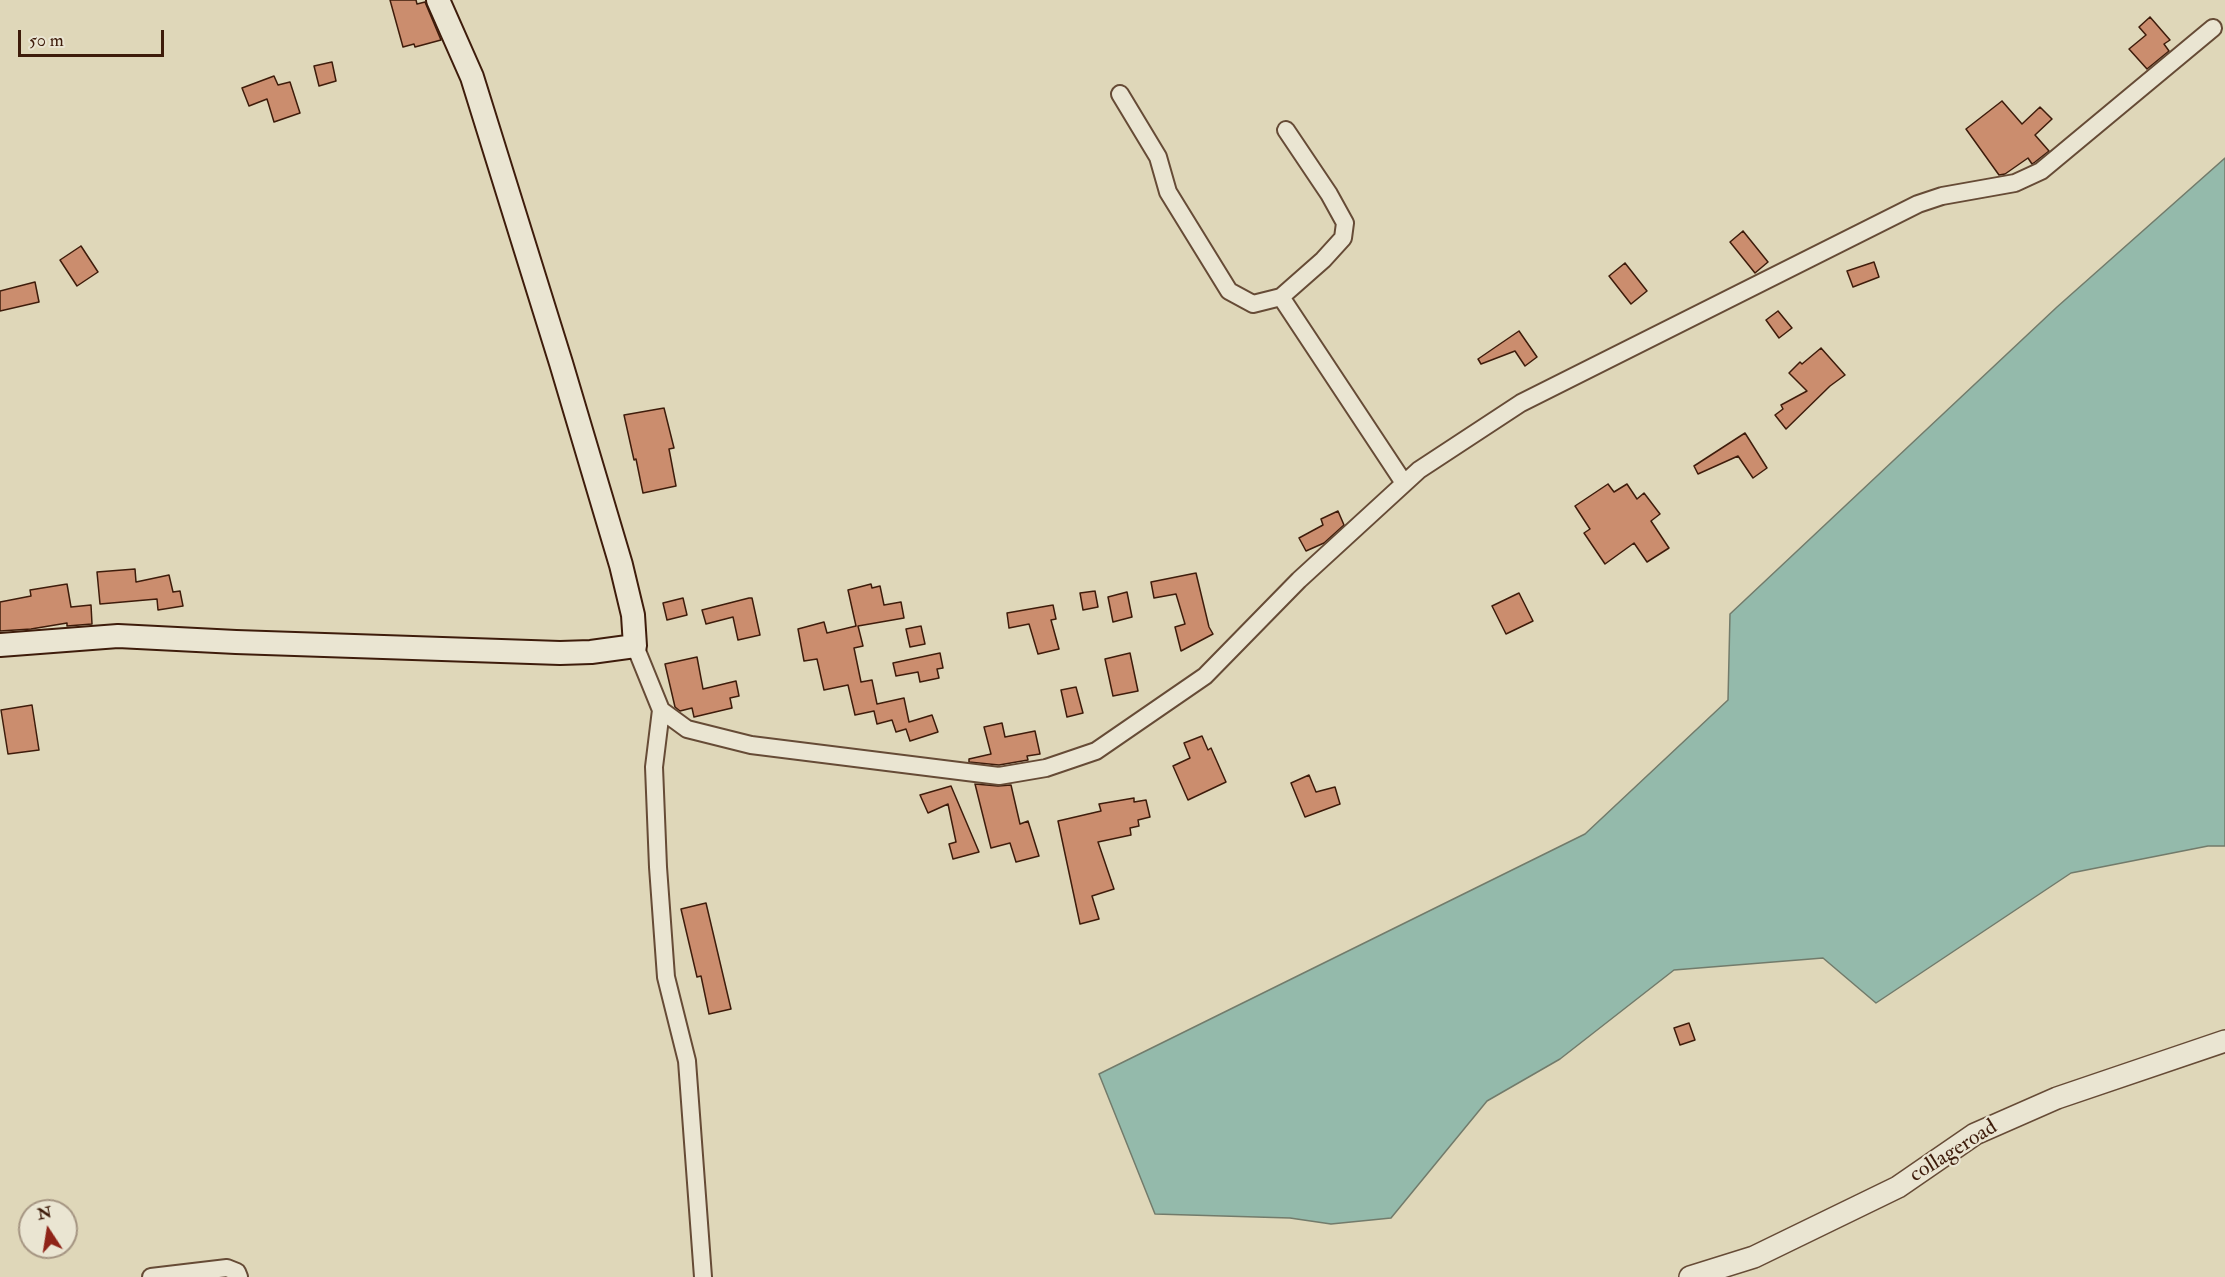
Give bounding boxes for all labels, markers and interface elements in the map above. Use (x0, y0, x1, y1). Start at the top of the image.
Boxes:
scale bar (21, 18, 166, 56)
text: 50 m (29, 29, 64, 52)
street label: collageroad (1905, 1115, 2003, 1189)
north arrow (18, 1199, 78, 1259)
text: N (36, 1202, 54, 1225)

